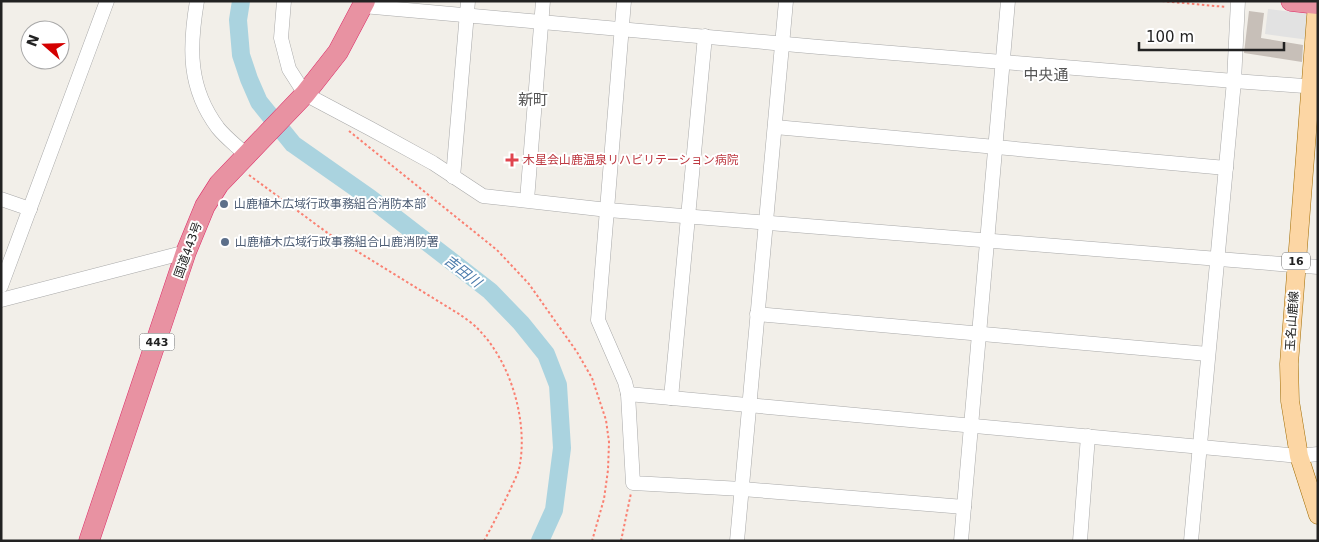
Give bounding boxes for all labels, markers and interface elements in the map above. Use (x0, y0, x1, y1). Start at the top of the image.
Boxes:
north arrow (20, 20, 70, 70)
scale bar (1139, 20, 1284, 52)
text: 100 m (1146, 28, 1194, 46)
text: N (23, 32, 42, 49)
district label: 中央通 (1023, 66, 1069, 84)
district label: 新町 (518, 91, 548, 109)
marker: 木星会山鹿温泉リハビリテーション病院 (505, 153, 519, 167)
place label: 木星会山鹿温泉リハビリテーション病院 (523, 153, 739, 167)
place label: 山鹿植木広域行政事務組合消防本部 (234, 197, 426, 211)
marker: 山鹿植木広域行政事務組合消防本部 (218, 198, 230, 210)
street label: 国道443号 (171, 220, 205, 280)
place label: 山鹿植木広域行政事務組合山鹿消防署 (235, 235, 439, 249)
marker: 山鹿植木広域行政事務組合山鹿消防署 (219, 236, 231, 248)
water label: 吉田川 (442, 252, 486, 291)
road number: 16 (1282, 252, 1310, 270)
street label: 玉名山鹿線 (1283, 291, 1301, 351)
road number: 443 (140, 334, 174, 351)

